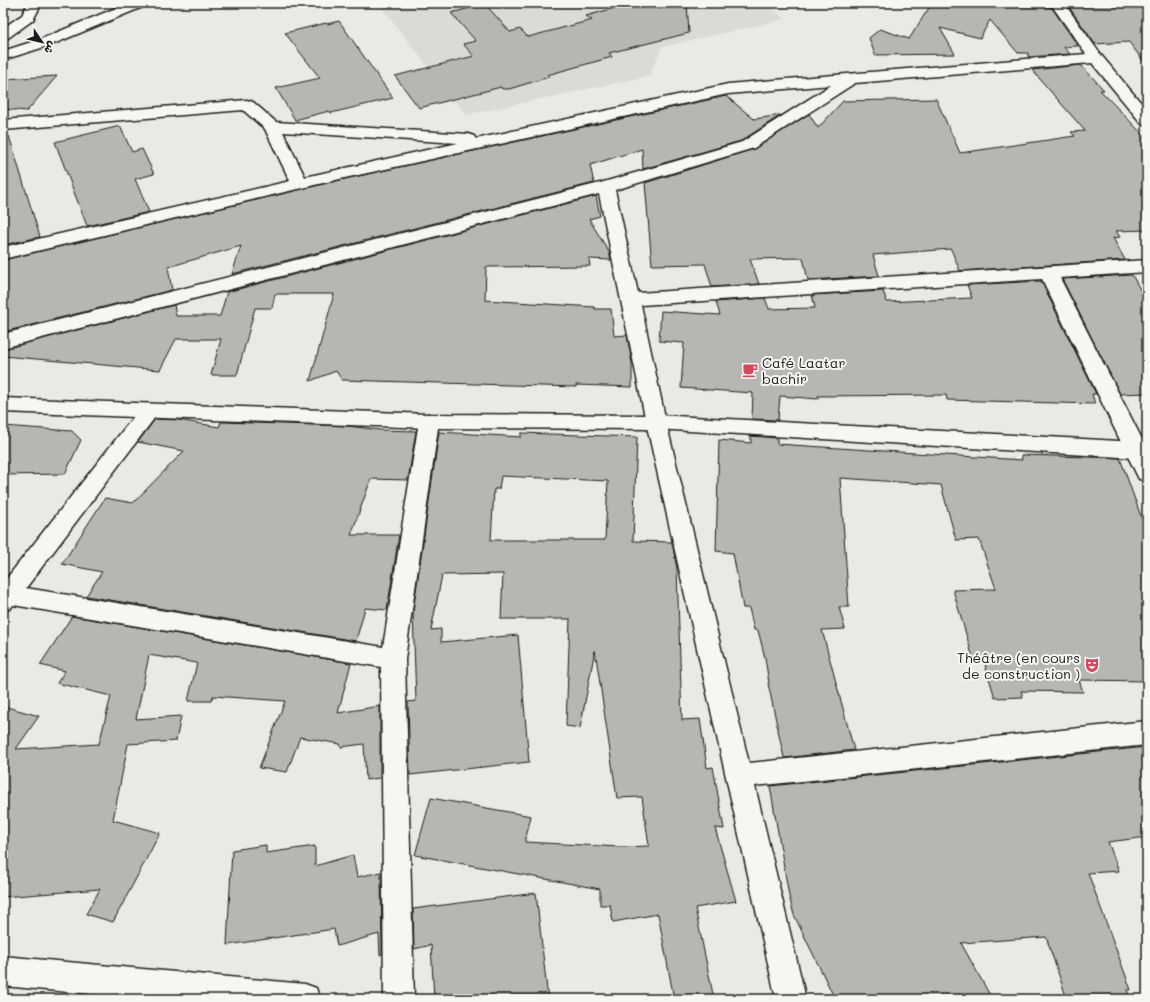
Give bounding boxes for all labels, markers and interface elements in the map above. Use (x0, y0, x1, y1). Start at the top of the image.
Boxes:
north arrow (22, 22, 62, 62)
text: ش (41, 39, 60, 57)
place label: Café Laatar bachir (762, 353, 845, 388)
cafe icon: Café Laatar bachir (741, 361, 759, 379)
place label: Théâtre (en cours de construction ) (957, 648, 1080, 683)
theatre icon: Théâtre (en cours de construction ) (1083, 656, 1101, 674)

